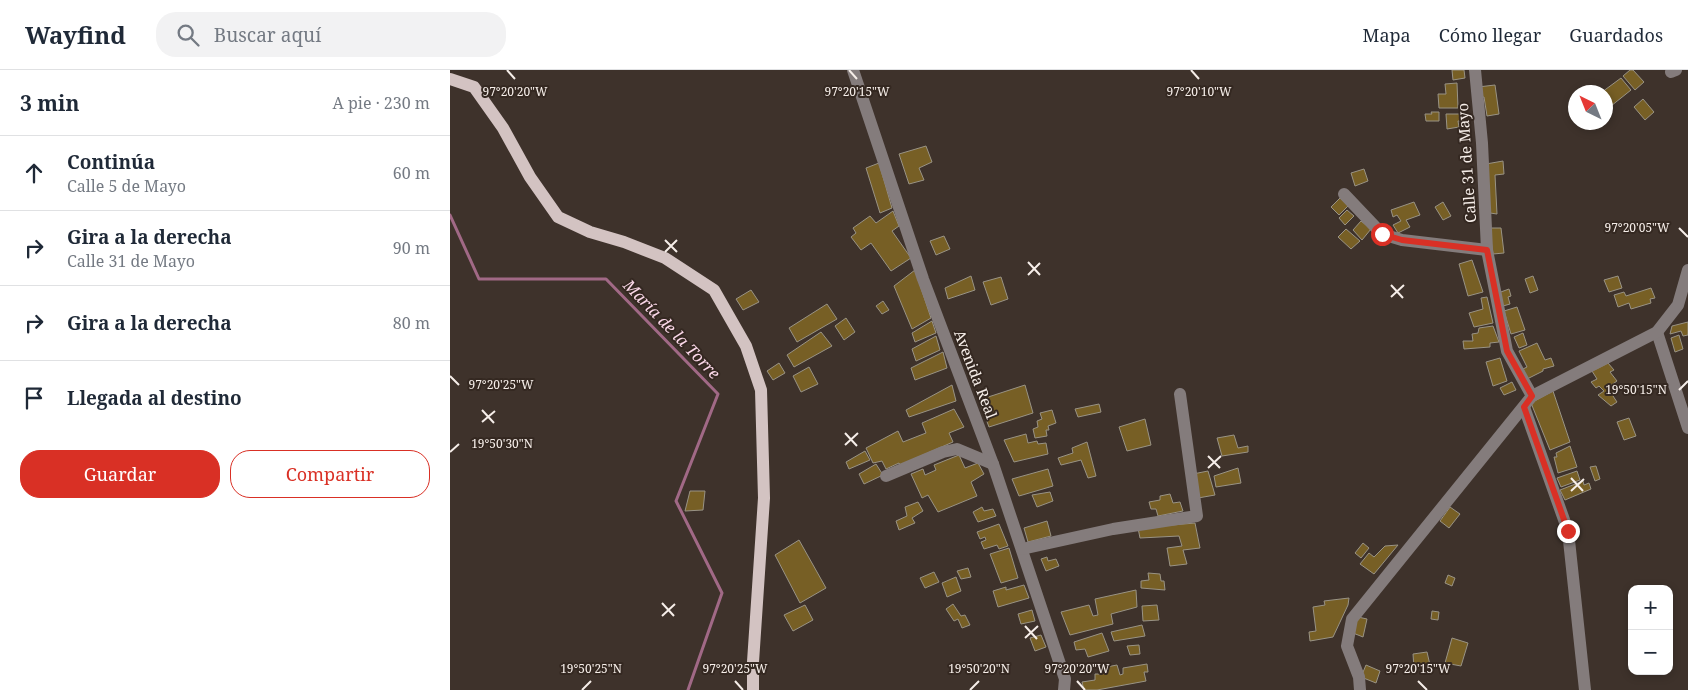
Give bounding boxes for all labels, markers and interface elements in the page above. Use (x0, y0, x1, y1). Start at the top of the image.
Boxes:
search box (156, 12, 506, 57)
text: Wayfind (25, 18, 126, 51)
icon: search (174, 21, 202, 49)
text: Buscar aquí (214, 22, 321, 48)
text: Mapa (1363, 23, 1411, 47)
text: Cómo llegar (1439, 23, 1541, 47)
text: Guardados (1569, 23, 1663, 47)
text: 97°20'20"W (482, 83, 548, 100)
text: 97°20'15"W (824, 83, 890, 100)
text: 97°20'10"W (1166, 83, 1232, 100)
north arrow (1568, 85, 1613, 130)
text: 3 min (20, 89, 79, 117)
text: A pie · 230 m (333, 92, 430, 114)
street label: Calle 31 de Mayo (1452, 102, 1480, 224)
text: Continúa (67, 149, 155, 175)
icon: ahead (20, 159, 48, 187)
text: 60 m (393, 162, 430, 184)
text: Calle 5 de Mayo (67, 175, 186, 197)
text: 97°20'05"W (1604, 219, 1670, 236)
route start (1371, 223, 1394, 246)
text: Gira a la derecha (67, 224, 232, 250)
icon: right (20, 234, 48, 262)
text: 90 m (393, 237, 430, 259)
text: Calle 31 de Mayo (67, 250, 195, 272)
water label: María de la Torre (618, 274, 725, 384)
icon: right (20, 309, 48, 337)
text: Gira a la derecha (67, 310, 232, 336)
text: 80 m (393, 312, 430, 334)
street label: Avenida Real (950, 327, 1002, 421)
text: 97°20'25"W (468, 376, 534, 393)
text: 19°50'15"N (1605, 381, 1667, 398)
icon: arrive (20, 384, 48, 412)
text: Llegada al destino (67, 385, 242, 411)
text: 19°50'30"N (471, 435, 533, 452)
button: Guardar (20, 450, 220, 498)
button: Compartir (230, 450, 430, 498)
route end (1557, 520, 1580, 543)
map controls (1628, 585, 1673, 675)
button: + (1628, 585, 1673, 630)
button: − (1628, 630, 1673, 675)
text: 19°50'25"N (560, 660, 622, 677)
text: 97°20'25"W (702, 660, 768, 677)
text: 19°50'20"N (948, 660, 1010, 677)
text: 97°20'20"W (1044, 660, 1110, 677)
text: 97°20'15"W (1385, 660, 1451, 677)

